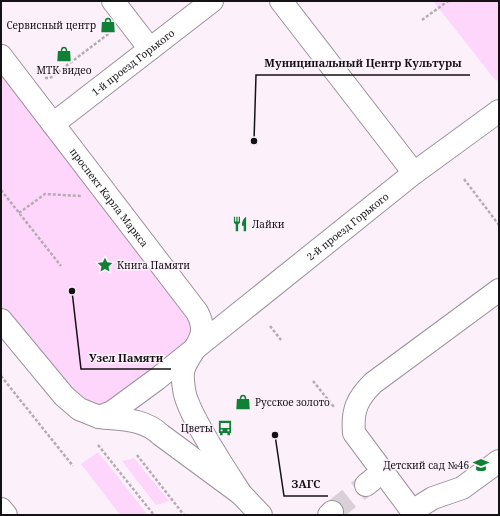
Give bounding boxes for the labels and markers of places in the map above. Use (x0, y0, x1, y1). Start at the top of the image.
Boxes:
shop icon: Сервисный центр (99, 16, 117, 34)
place label: Сервисный центр (6, 18, 96, 32)
shop icon: МТК видео (55, 45, 73, 63)
callout: Муниципальный Центр Культуры (256, 52, 470, 75)
place label: МТК видео (37, 63, 92, 77)
restaurant icon: Лайки (231, 215, 249, 233)
place label: Лайки (252, 217, 285, 231)
place icon: Книга Памяти (96, 256, 114, 274)
place label: Книга Памяти (117, 258, 190, 272)
callout: Узел Памяти (81, 346, 171, 369)
shop icon: Русское золото (234, 393, 252, 411)
place label: Русское золото (255, 395, 330, 409)
bus stop icon: Цветы (216, 419, 234, 437)
place label: Цветы (181, 421, 213, 435)
school or university icon: Детский сад №46 (472, 456, 490, 474)
place label: Детский сад №46 (383, 458, 469, 472)
callout: ЗАГС (284, 473, 328, 496)

